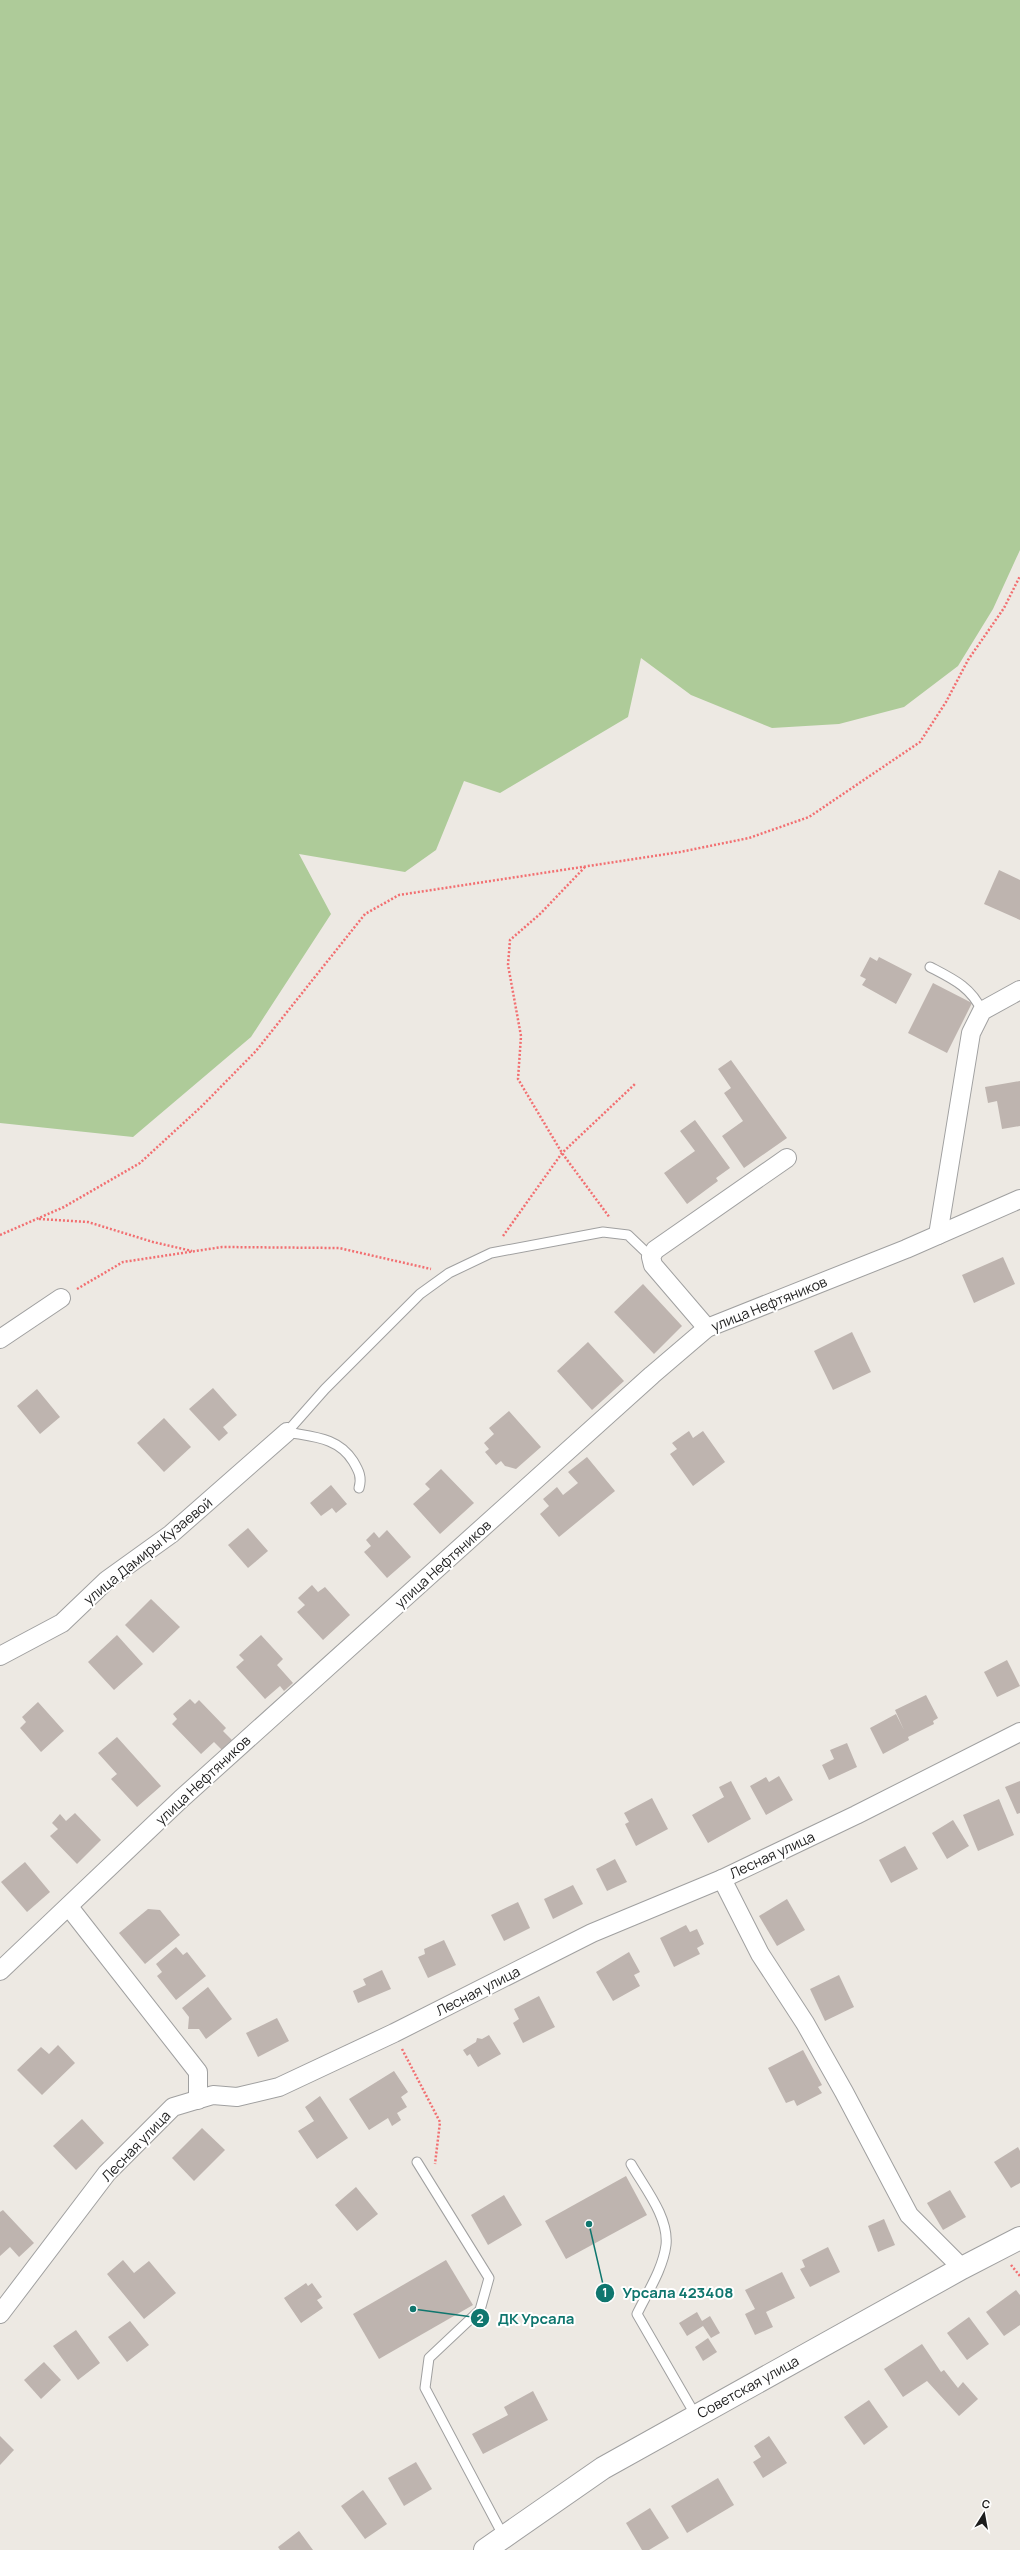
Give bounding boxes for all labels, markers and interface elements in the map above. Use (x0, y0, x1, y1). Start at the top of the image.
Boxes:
street label: улица Нефтяников (708, 1271, 830, 1335)
street label: улица Дамиры Кузаевой (79, 1493, 216, 1608)
street label: улица Нефтяников (390, 1515, 495, 1612)
street label: улица Нефтяников (151, 1730, 255, 1829)
street label: Лесная улица (726, 1827, 817, 1883)
street label: Лесная улица (433, 1961, 523, 2020)
street label: Лесная улица (97, 2106, 174, 2185)
callout: Урсала 423408 (595, 2279, 742, 2306)
text: Урсала 423408 (622, 2282, 734, 2303)
text: 1 (602, 2284, 608, 2301)
callout: ДК Урсала (470, 2305, 583, 2332)
text: ДК Урсала (498, 2308, 574, 2329)
text: 2 (476, 2310, 484, 2327)
street label: Советская улица (694, 2351, 802, 2422)
north arrow (964, 2494, 1004, 2534)
text: С (981, 2496, 991, 2512)

